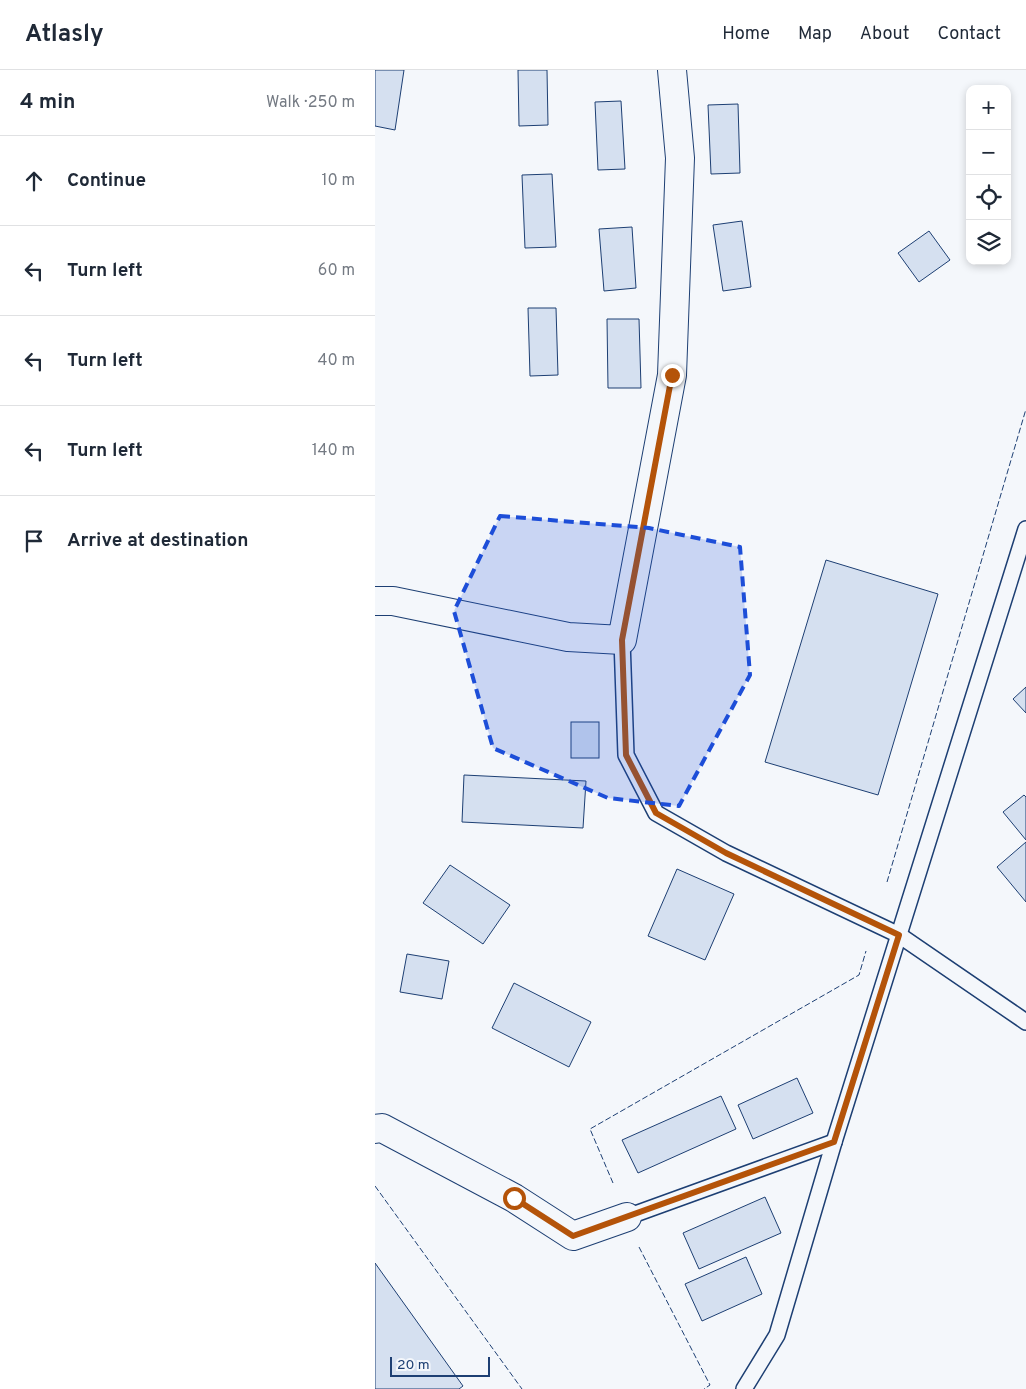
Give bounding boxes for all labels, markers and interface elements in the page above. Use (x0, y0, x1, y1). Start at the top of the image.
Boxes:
text: Atlasly (25, 20, 104, 50)
text: Home (722, 23, 770, 46)
text: Map (798, 23, 832, 46)
text: About (860, 23, 909, 46)
text: Contact (937, 23, 1001, 46)
map controls (966, 85, 1011, 265)
button: + (966, 85, 1011, 130)
text: 4 min (20, 89, 76, 116)
text: Walk · 250 m (266, 93, 355, 113)
button: − (966, 130, 1011, 175)
icon: ahead (20, 167, 48, 195)
text: Continue (67, 169, 146, 193)
text: 10 m (321, 171, 355, 191)
button: locate (966, 175, 1011, 220)
button: layers (966, 220, 1011, 265)
icon: left (20, 257, 48, 285)
text: Turn left (67, 259, 143, 283)
text: 60 m (318, 261, 355, 281)
icon: left (20, 347, 48, 375)
text: Turn left (67, 349, 143, 373)
text: 40 m (317, 351, 355, 371)
route end (661, 364, 684, 387)
icon: left (20, 437, 48, 465)
text: Turn left (67, 439, 143, 463)
text: 140 m (312, 441, 355, 461)
icon: arrive (20, 527, 48, 555)
text: Arrive at destination (67, 529, 248, 553)
route start (503, 1187, 526, 1210)
scale bar (390, 1354, 490, 1377)
text: 20 m (397, 1357, 430, 1374)

